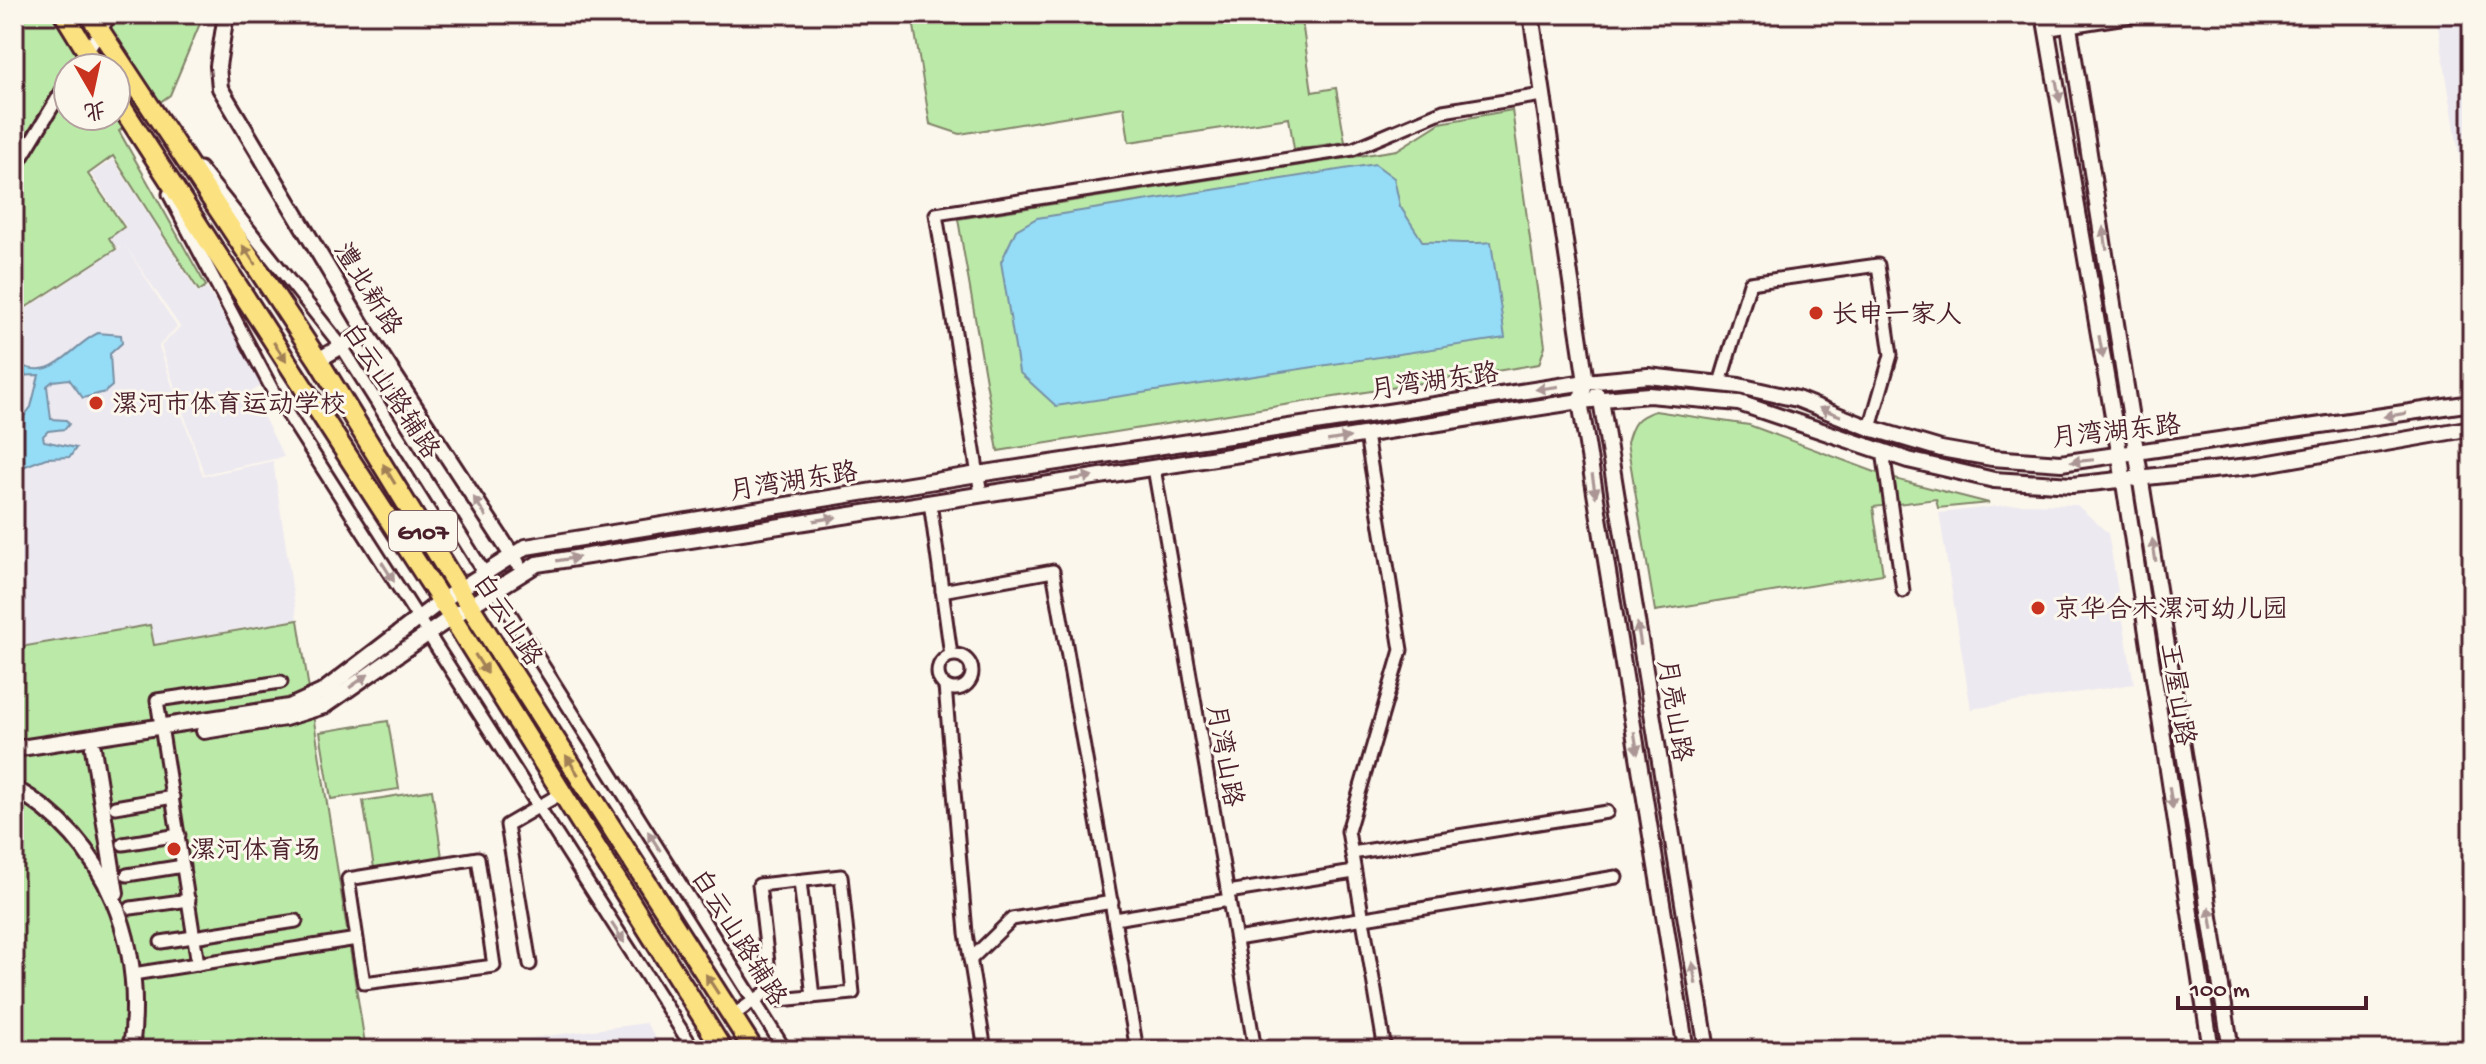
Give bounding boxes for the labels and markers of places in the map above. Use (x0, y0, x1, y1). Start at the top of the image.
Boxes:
place label: 长申一家人 (1832, 300, 1962, 333)
marker: 长申一家人 (1807, 304, 1825, 322)
place label: 漯河市体育运动学校 (112, 390, 346, 423)
marker: 漯河市体育运动学校 (87, 394, 105, 412)
place label: 京华合木漯河幼儿园 (2054, 595, 2288, 628)
marker: 京华合木漯河幼儿园 (2029, 599, 2047, 617)
place label: 漯河体育场 (190, 836, 320, 869)
marker: 漯河体育场 (165, 840, 183, 858)

